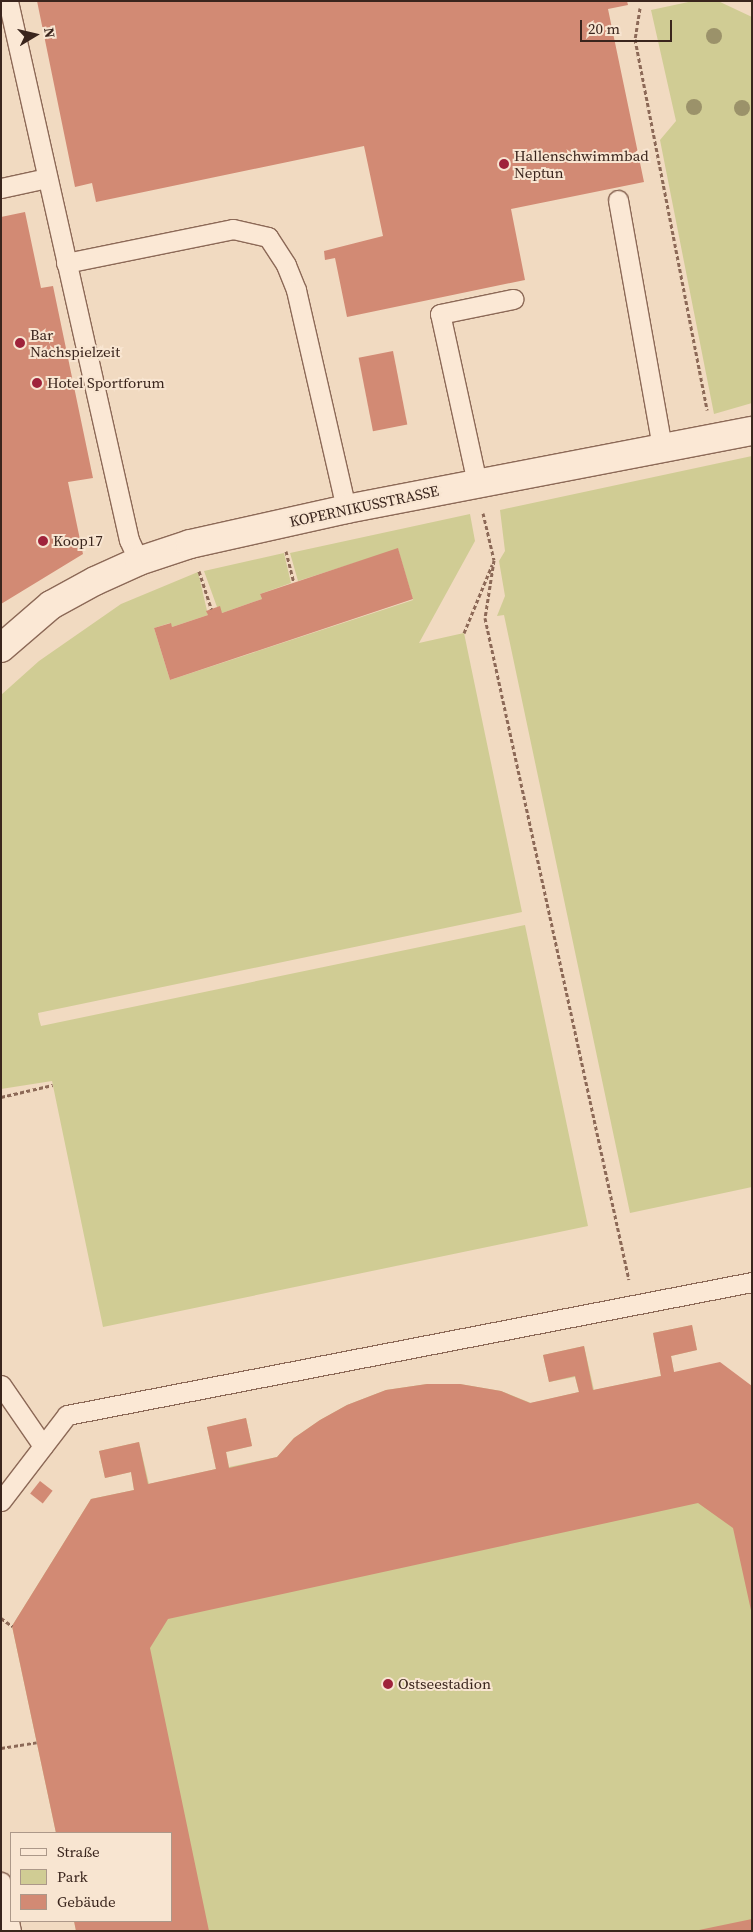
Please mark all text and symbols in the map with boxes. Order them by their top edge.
north arrow [10,10,60,60]
scale bar [583,10,676,42]
text: 20 m [588,18,620,39]
text: N [39,26,60,39]
place label: Hallenschwimmbad Neptun [514,146,649,181]
marker: Hallenschwimmbad Neptun [498,158,510,170]
place label: Bar Nachspielzeit [30,325,120,360]
marker: Bar Nachspielzeit [14,337,26,349]
place label: Hotel Sportforum [47,374,165,392]
marker: Hotel Sportforum [31,377,43,389]
street label: KOPERNIKUSSTRASSE [288,481,440,531]
place label: Koop17 [53,532,103,550]
marker: Koop17 [37,535,49,547]
place label: Ostseestadion [398,1675,491,1693]
marker: Ostseestadion [382,1678,394,1690]
legend [10,1832,172,1922]
text: Straße [57,1841,100,1862]
text: Park [57,1866,88,1887]
text: Gebäude [57,1891,116,1912]

